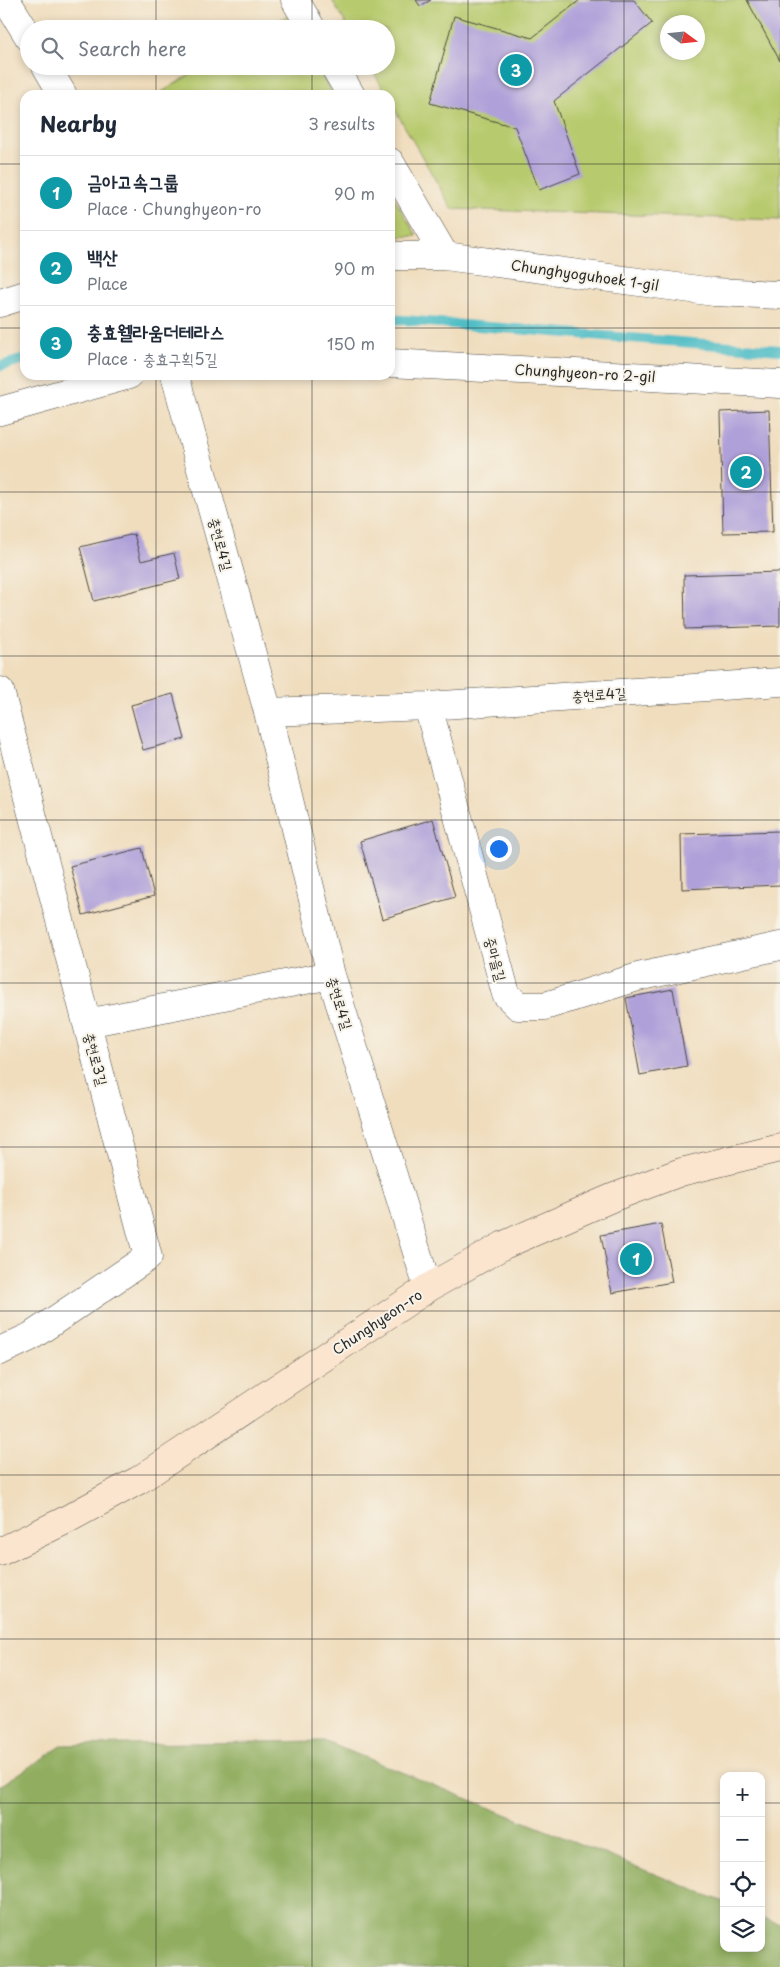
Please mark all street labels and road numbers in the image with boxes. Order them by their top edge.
street label: Chunghyoguhoek 1-gil [510,254,660,296]
street label: Chunghyeon-ro 2-gil [514,359,656,387]
street label: 충현로4길 [204,515,238,574]
street label: 충현로4길 [571,682,628,706]
street label: 중마을길 [480,935,512,984]
street label: 충현로4길 [322,974,358,1033]
street label: 충현로3길 [79,1030,113,1089]
street label: Chunghyeon-ro [328,1284,426,1360]

